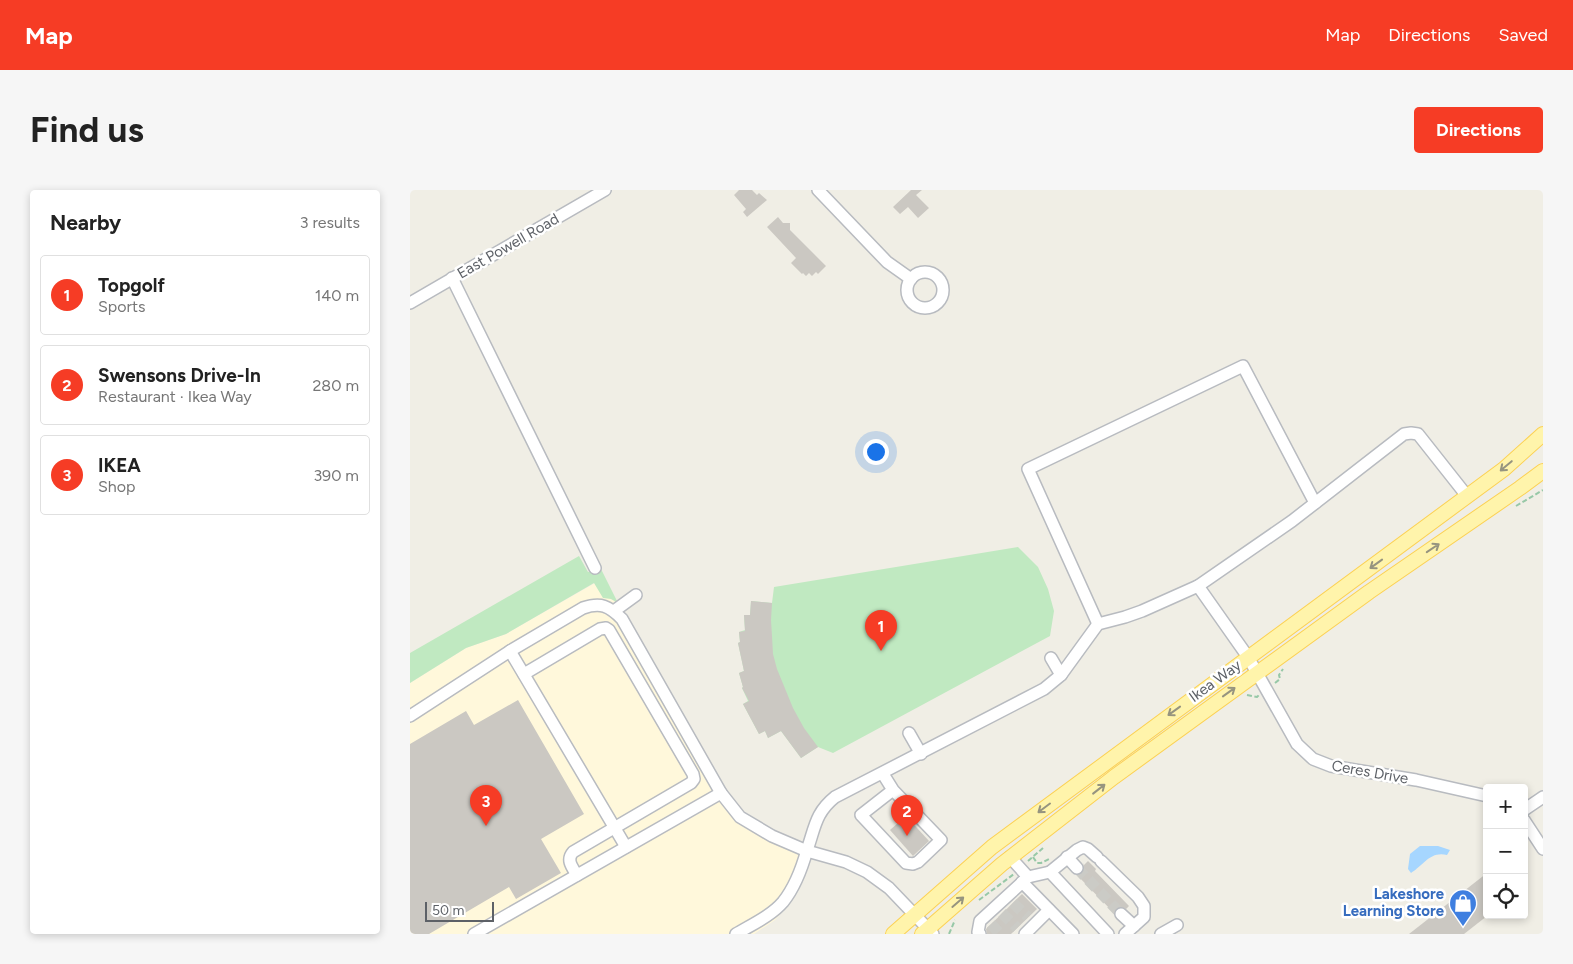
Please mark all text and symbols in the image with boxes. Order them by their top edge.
text: Map [25,21,73,50]
text: Map [1325,24,1360,46]
text: Directions [1388,24,1470,46]
text: Saved [1498,24,1548,46]
button: Directions [1414,107,1543,153]
text: Find us [30,109,144,151]
text: Nearby [50,210,121,235]
street label: East Powell Road [454,210,562,282]
text: 3 results [300,213,360,232]
text: Topgolf [98,274,165,297]
text: 1 [64,286,70,305]
text: 140 m [315,286,359,305]
text: Sports [98,297,145,316]
text: Swensons Drive-In [98,364,261,387]
text: 2 [62,376,72,395]
text: 280 m [312,376,359,395]
text: Restaurant · Ikea Way [98,387,252,406]
your location [863,439,889,465]
text: IKEA [98,454,141,477]
one-way arrow [1500,461,1513,472]
text: 3 [63,466,71,485]
text: 390 m [313,466,359,485]
text: Shop [98,477,136,496]
one-way arrow [1426,543,1440,553]
one-way arrow [1370,558,1383,569]
pin: 1 [865,610,897,651]
street label: Ikea Way [1185,656,1245,706]
one-way arrow [1222,687,1236,697]
one-way arrow [1167,706,1181,716]
street label: Ceres Drive [1330,756,1410,788]
one-way arrow [1092,784,1106,794]
map controls [1483,784,1528,919]
button: + [1483,784,1528,829]
pin: 3 [470,785,502,826]
pin: 2 [891,795,923,836]
one-way arrow [1037,803,1051,813]
button: − [1483,829,1528,874]
button: locate [1483,874,1528,919]
place label: Lakeshore Learning Store [1343,885,1445,920]
shop icon: Lakeshore Learning Store [1448,888,1478,927]
one-way arrow [952,896,965,907]
scale bar [425,899,494,922]
text: 50 m [432,902,464,919]

